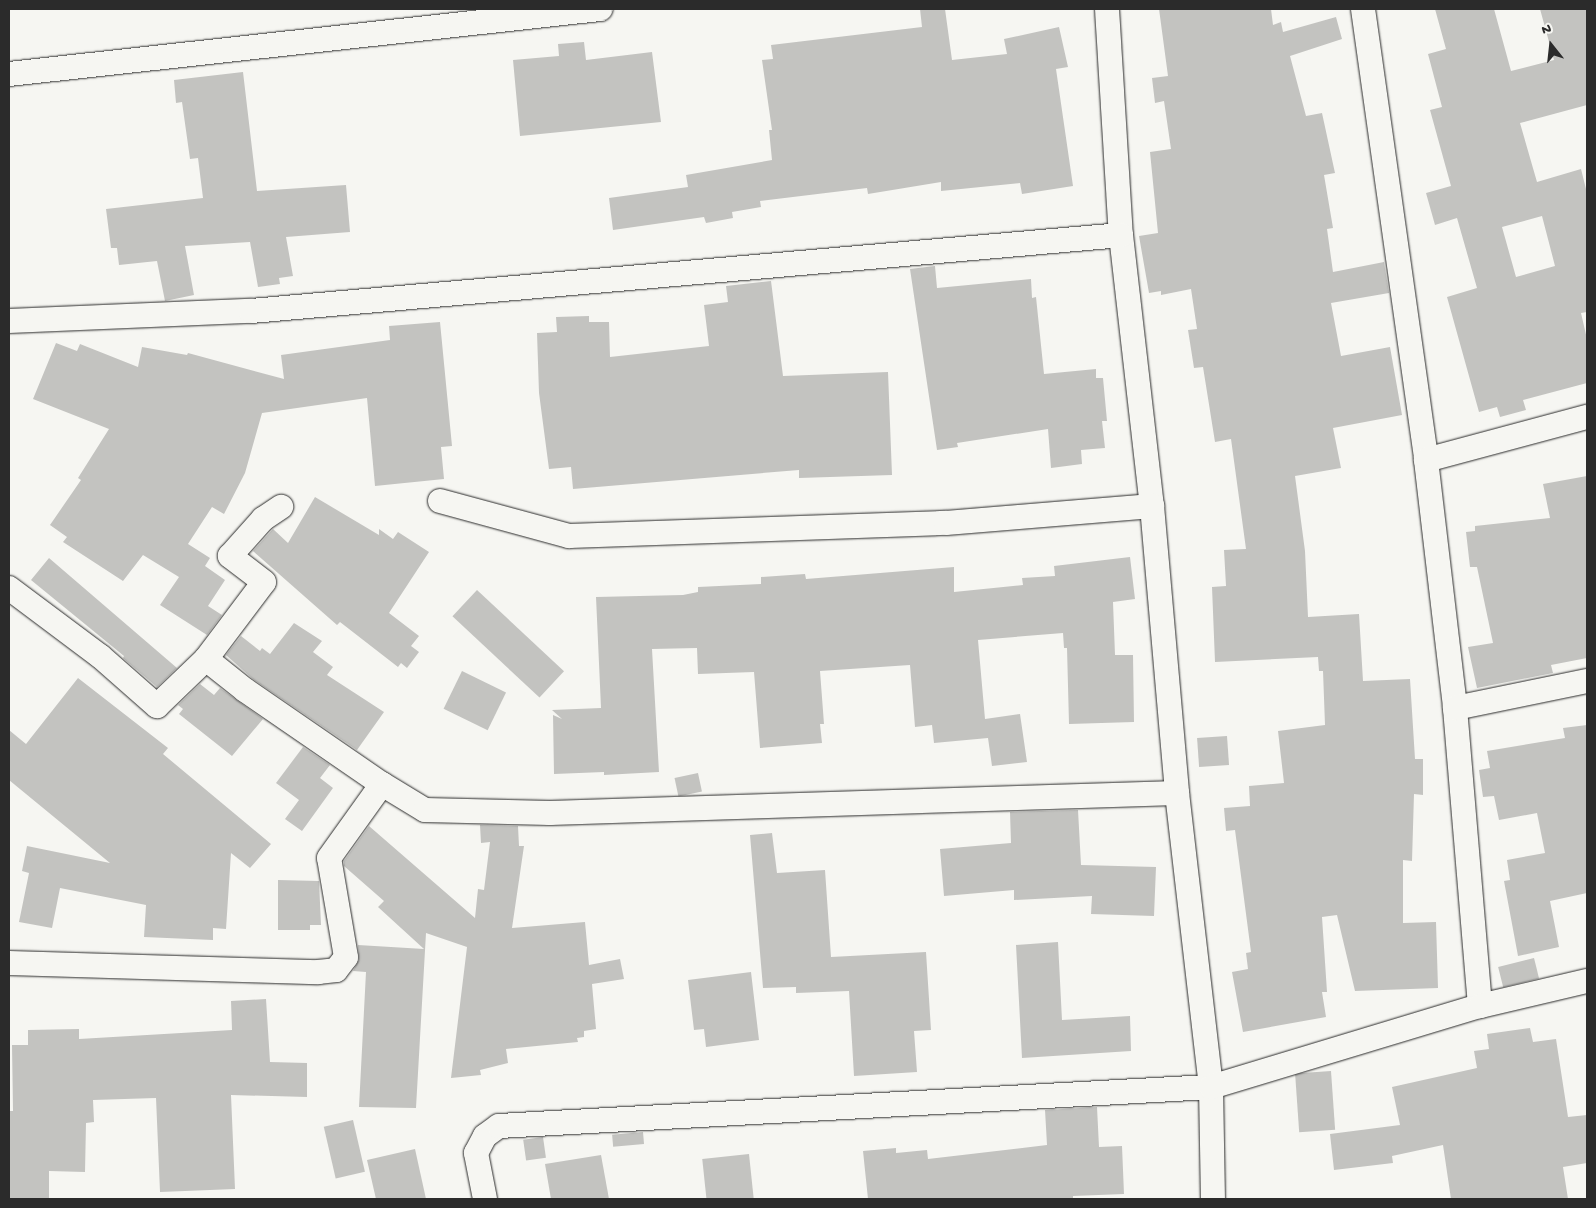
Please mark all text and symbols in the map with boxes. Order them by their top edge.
north arrow [1526,20,1576,70]
text: N [1540,21,1553,40]

